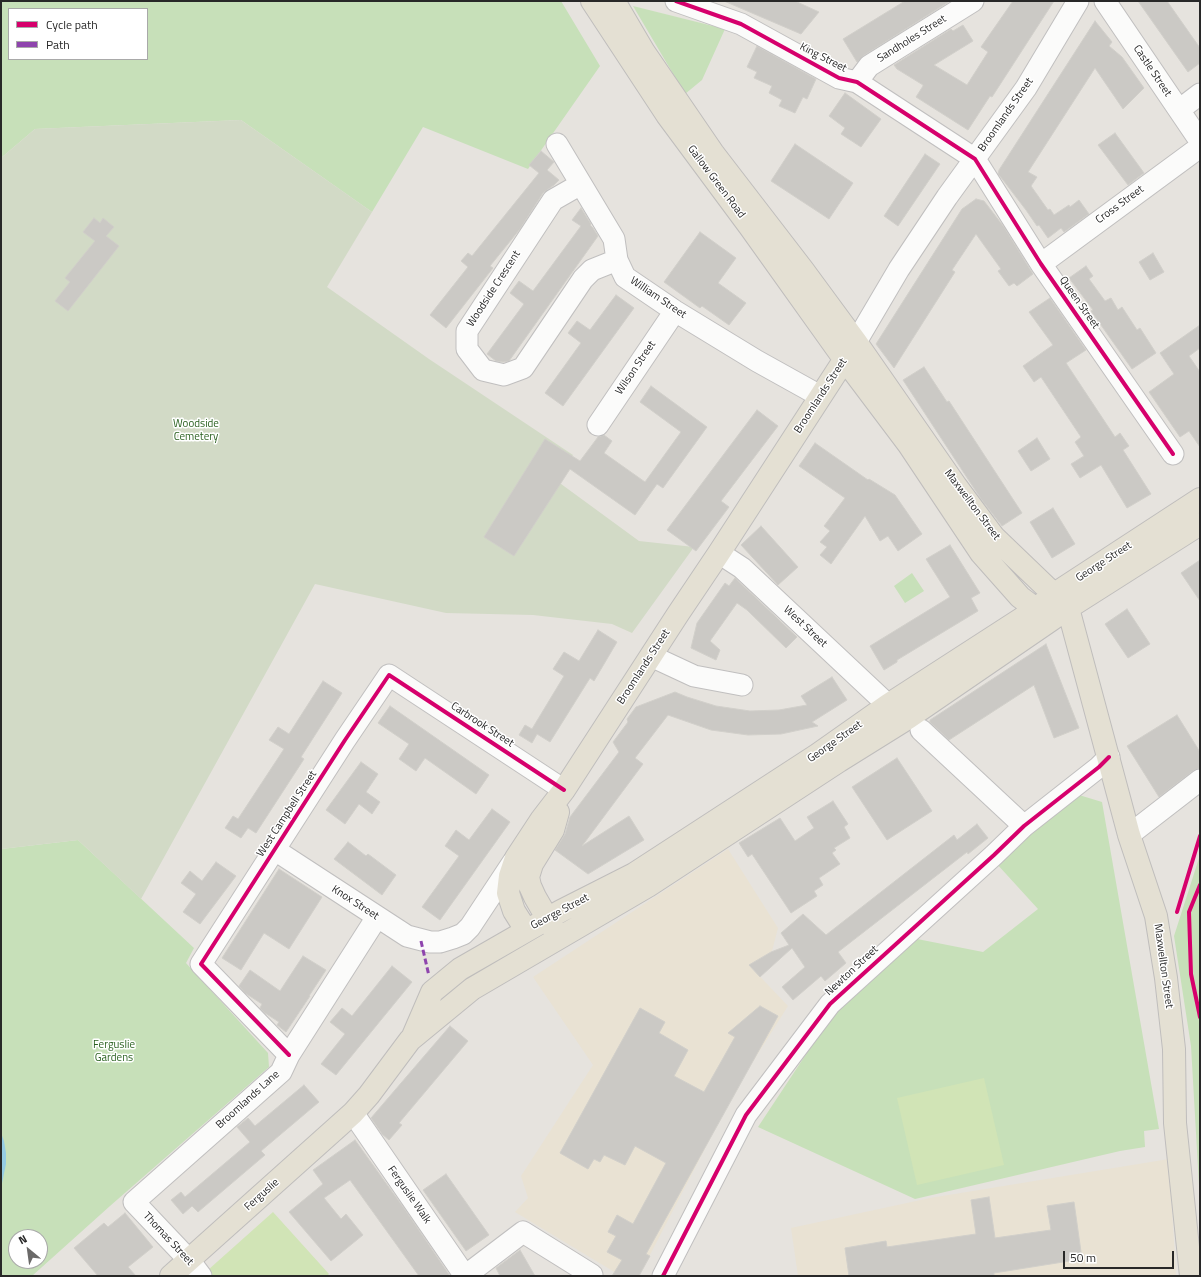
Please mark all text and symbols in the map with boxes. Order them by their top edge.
legend [8,8,148,60]
street label: Sandholes Street [875,12,949,66]
text: Cycle path [46,15,98,34]
text: Path [46,35,70,54]
street label: King Street [797,41,849,75]
street label: Castle Street [1130,43,1174,99]
street label: Broomlands Street [976,76,1036,154]
street label: Gallow Green Road [684,143,748,221]
street label: Cross Street [1093,183,1147,227]
street label: Woodside Crescent [464,248,524,330]
street label: William Street [627,274,689,322]
street label: Queen Street [1056,274,1102,332]
street label: Wilson Street [613,338,659,398]
street label: Broomlands Street [792,356,850,436]
park label: Woodside Cemetery [173,417,219,443]
street label: Maxwellton Street [941,467,1003,543]
street label: George Street [1074,539,1134,585]
street label: West Street [780,603,830,651]
street label: Broomlands Street [615,627,673,707]
street label: Carbrook Street [448,700,516,750]
street label: George Street [805,718,865,766]
street label: West Campbell Street [254,768,320,860]
street label: Knox Street [329,883,381,923]
street label: George Street [529,891,591,933]
street label: Maxwellton Street [1151,923,1175,1009]
street label: Newton Street [823,943,881,999]
park label: Ferguslie Gardens [93,1038,135,1064]
street label: Broomlands Lane [214,1068,282,1132]
street label: Ferguslie Walk [384,1164,434,1226]
street label: Ferguslie [242,1176,282,1214]
street label: Thomas Street [140,1210,196,1268]
north arrow [8,1229,48,1269]
text: N [15,1231,30,1248]
scale bar [1065,1243,1176,1269]
text: 50 m [1070,1248,1096,1267]

